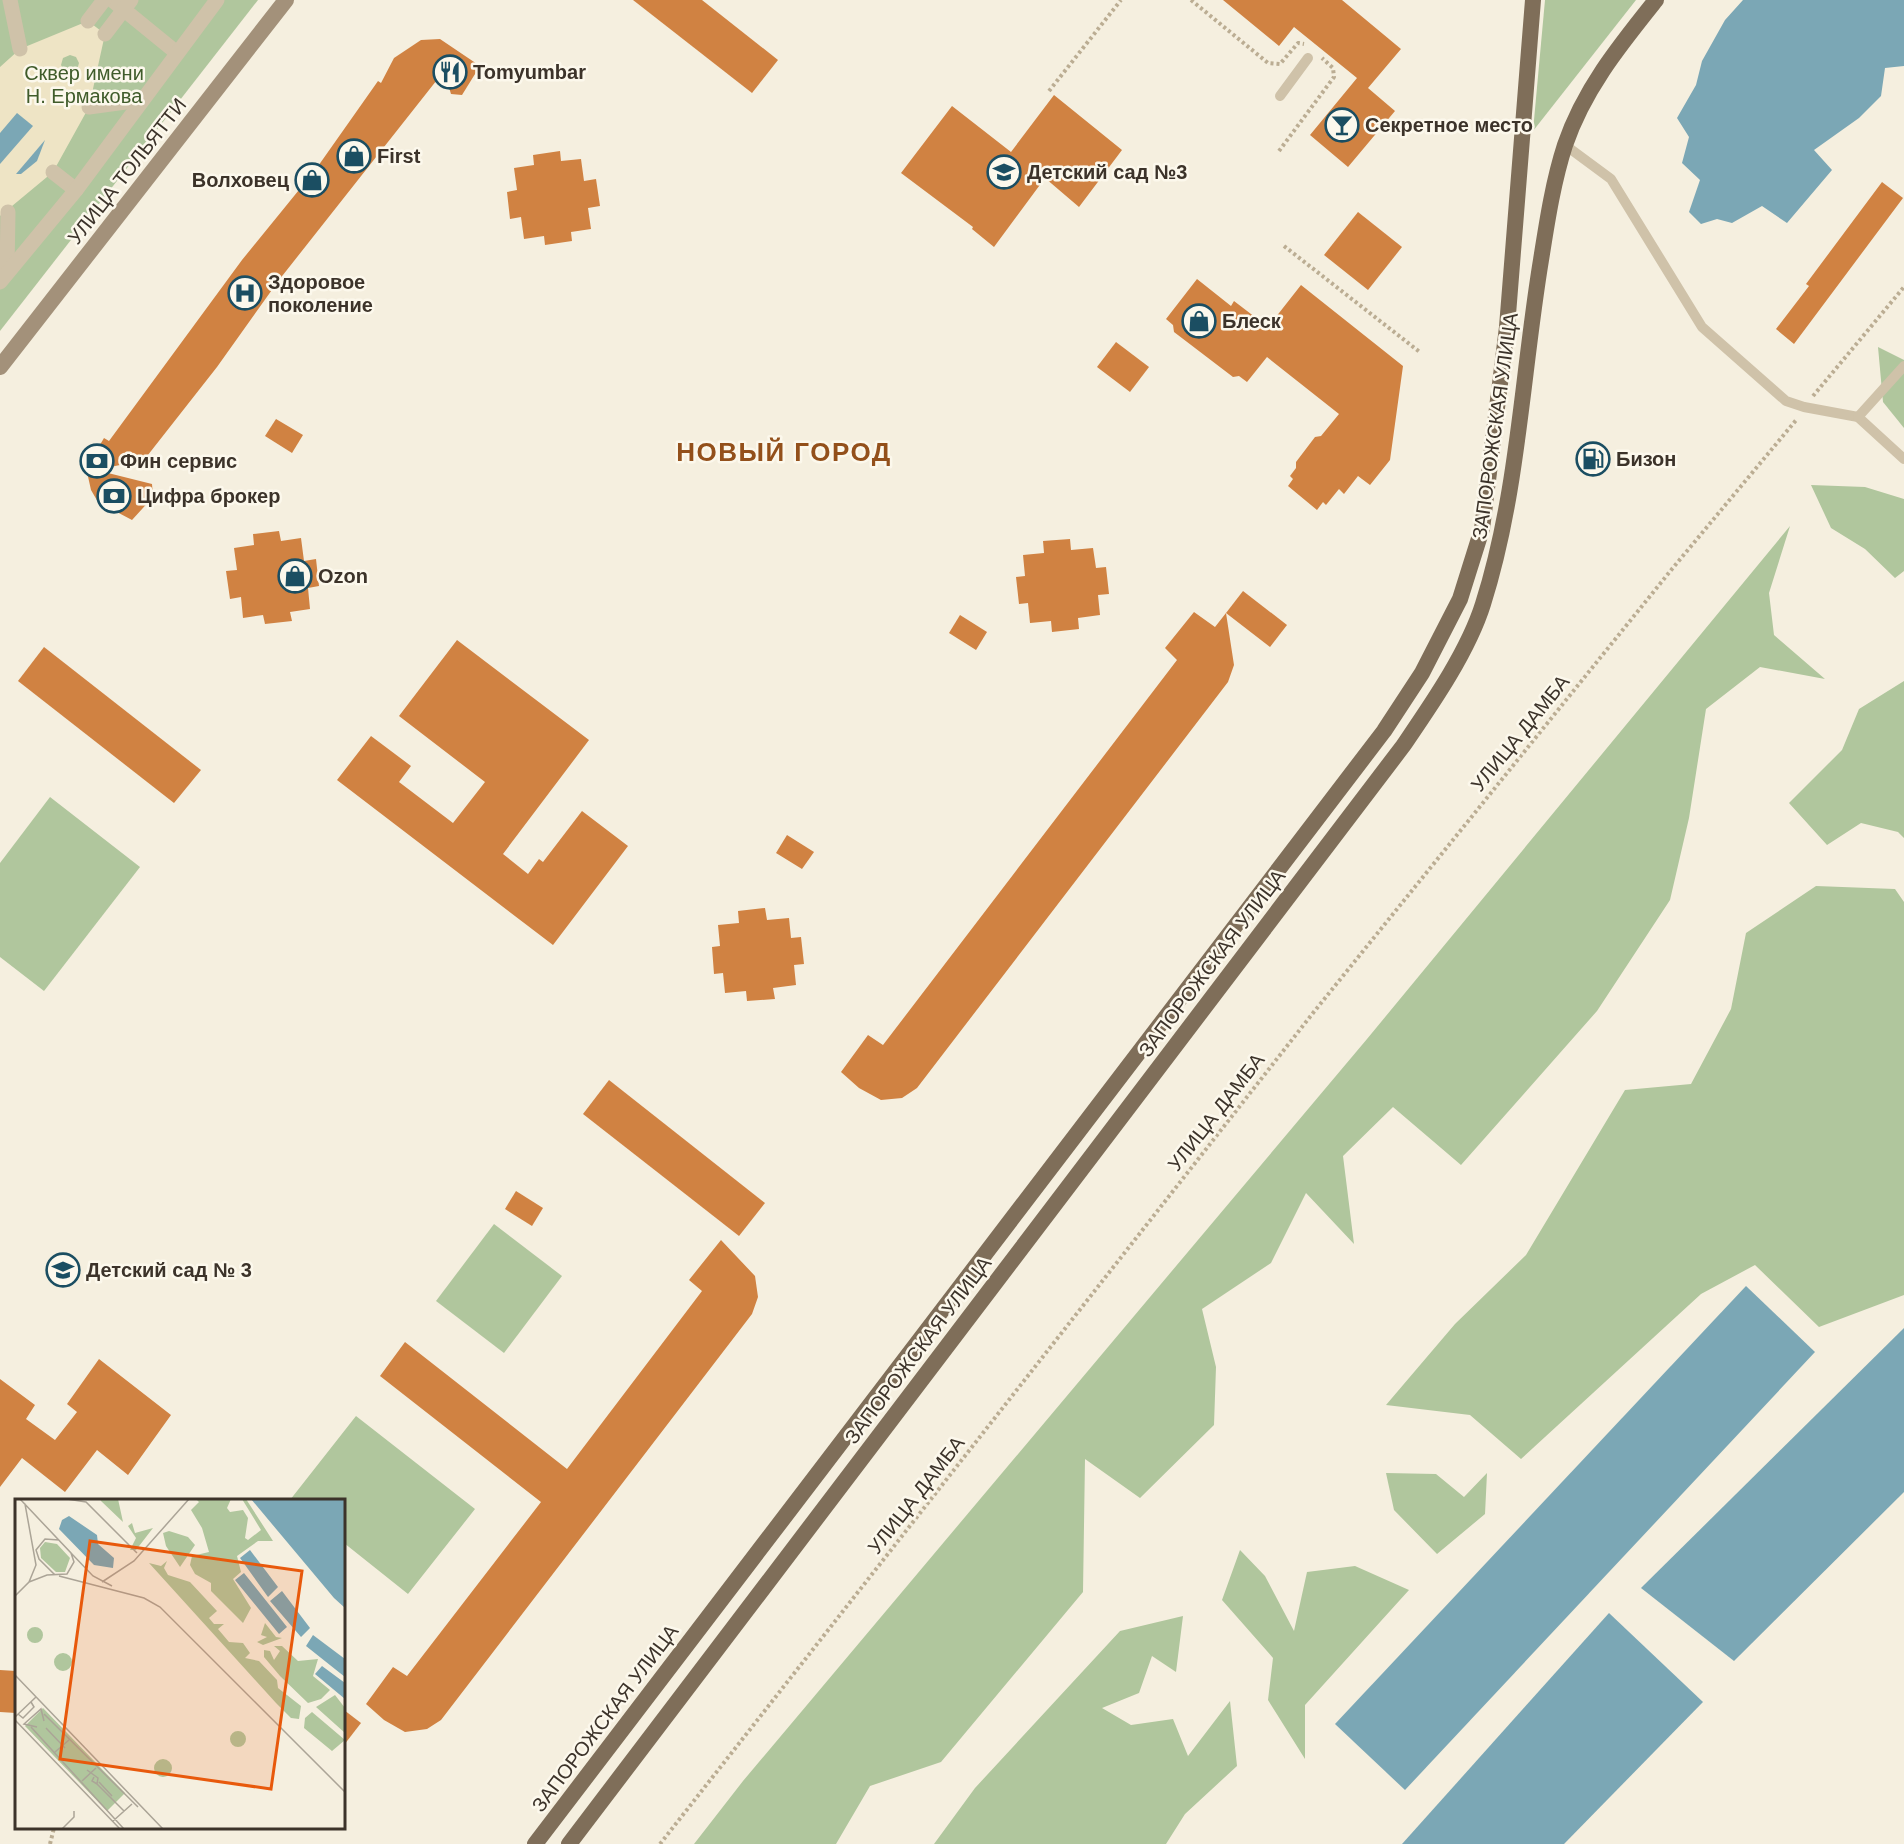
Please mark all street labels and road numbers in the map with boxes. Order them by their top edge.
street label: УЛИЦА ТОЛЬЯТТИ [63,94,191,248]
street label: ЗАПОРОЖСКАЯ УЛИЦА [1468,311,1522,541]
street label: УЛИЦА ДАМБА [1467,670,1574,795]
street label: ЗАПОРОЖСКАЯ УЛИЦА [1134,865,1290,1061]
street label: УЛИЦА ДАМБА [1163,1048,1269,1175]
street label: ЗАПОРОЖСКАЯ УЛИЦА [840,1252,996,1448]
street label: УЛИЦА ДАМБА [863,1431,969,1558]
street label: ЗАПОРОЖСКАЯ УЛИЦА [527,1620,683,1816]

